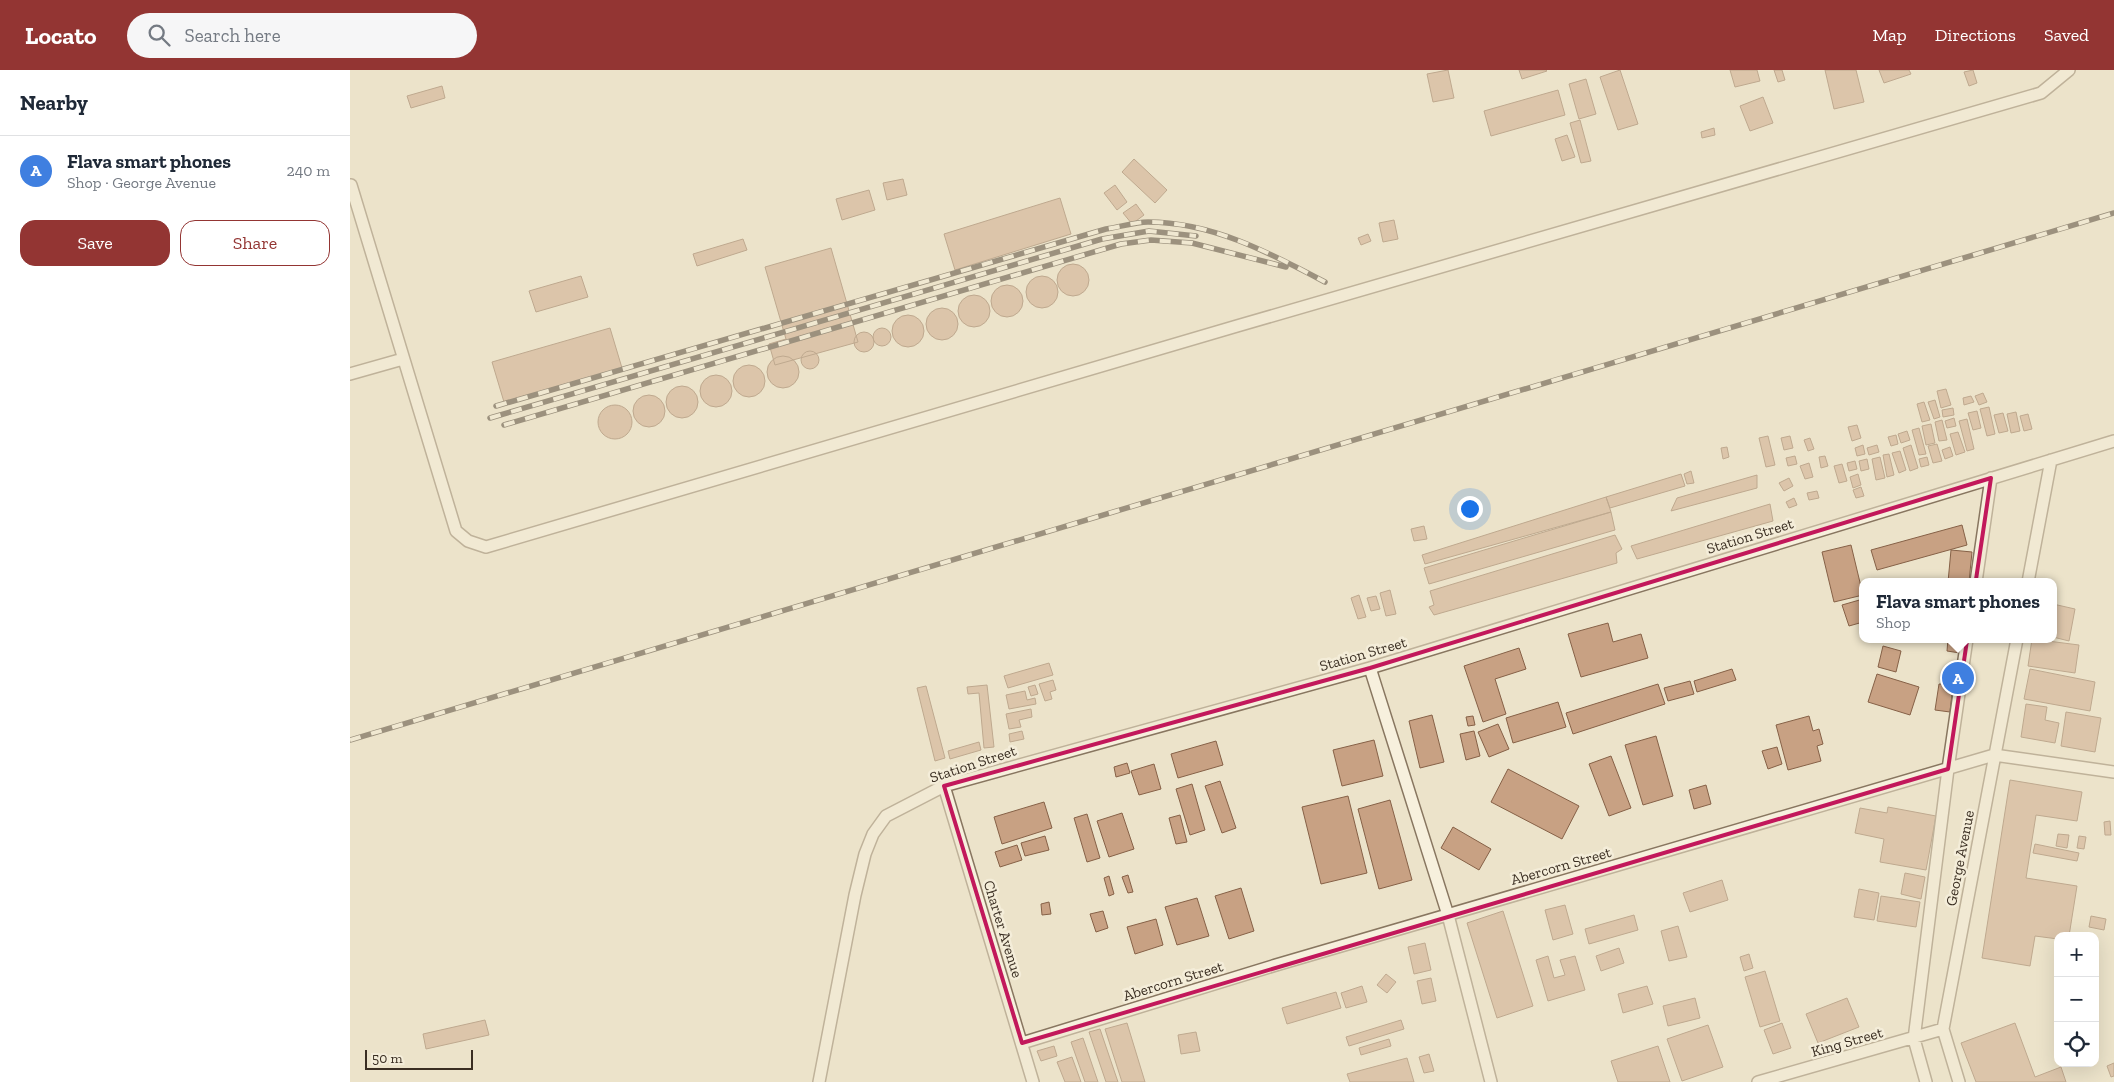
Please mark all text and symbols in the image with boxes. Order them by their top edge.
search box [127,13,477,58]
text: Locato [25,21,97,50]
icon: search [145,21,173,49]
text: Search here [185,24,281,47]
text: Map [1872,24,1907,46]
text: Directions [1935,24,2016,46]
text: Saved [2044,24,2089,46]
text: Nearby [20,90,88,115]
text: Flava smart phones [67,150,231,173]
text: A [31,161,42,180]
text: 240 m [286,161,330,180]
text: Shop · George Avenue [67,173,216,192]
button: Save [20,220,170,266]
button: Share [180,220,330,266]
your location [1457,496,1483,522]
street label: Station Street [1704,514,1796,558]
popup [1859,578,2057,643]
text: Flava smart phones [1876,590,2040,613]
text: Shop [1876,613,1910,632]
street label: Station Street [1317,633,1409,675]
pin: A [1942,659,1974,697]
street label: Station Street [928,741,1019,786]
street label: George Avenue [1942,809,1978,907]
street label: Abercorn Street [1509,843,1614,889]
street label: Charter Avenue [980,878,1026,980]
map controls [2054,932,2099,1067]
button: + [2054,932,2099,977]
street label: Abercorn Street [1121,957,1226,1005]
button: − [2054,977,2099,1022]
button: locate [2054,1022,2099,1067]
street label: King Street [1809,1023,1885,1061]
scale bar [365,1047,472,1070]
text: 50 m [372,1050,403,1067]

